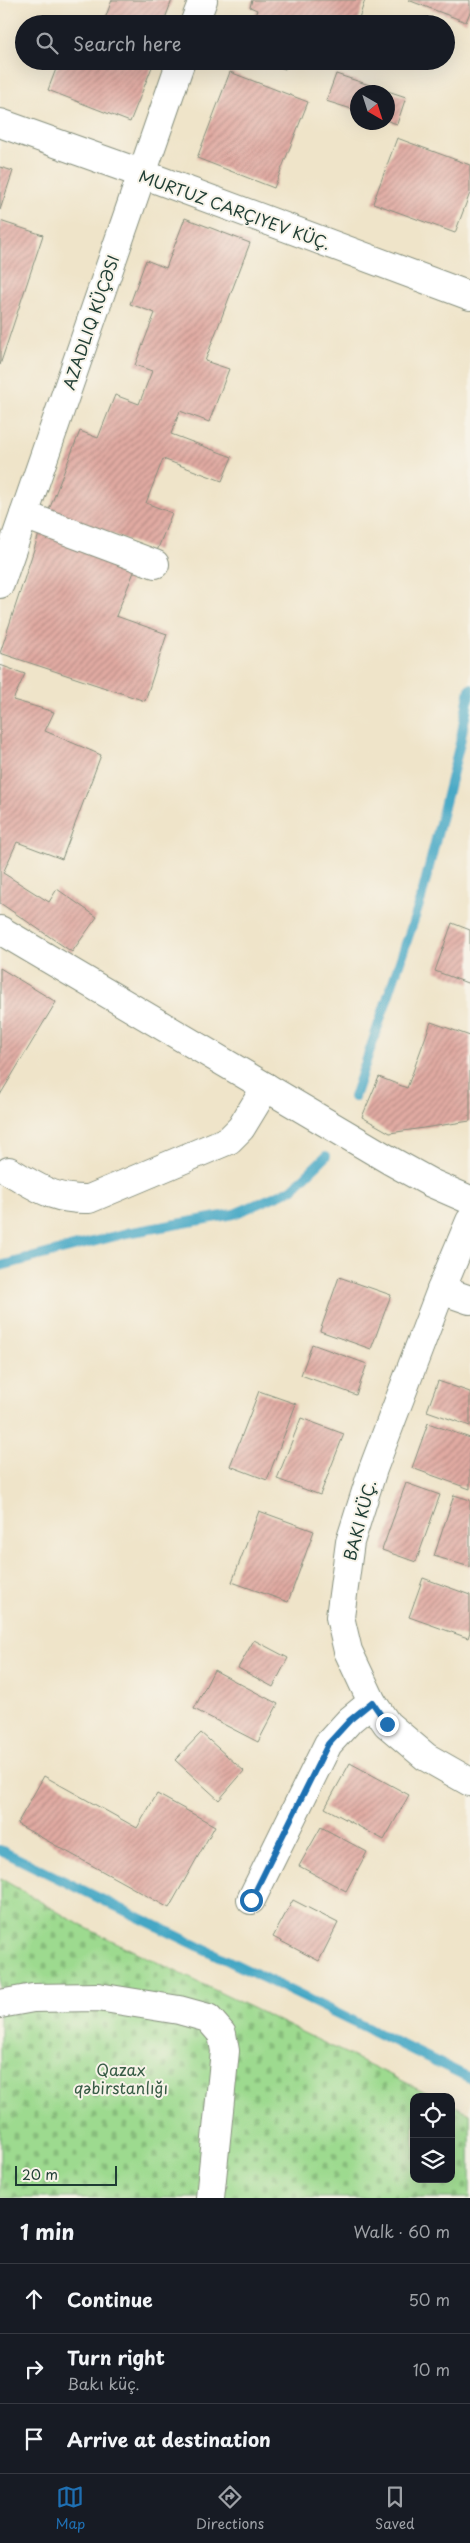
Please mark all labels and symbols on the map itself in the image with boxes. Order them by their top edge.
north arrow [350,85,395,130]
street label: MURTUZ CARÇIYEV KÜÇ. [136,163,334,255]
street label: AZADLIQ KÜÇƏSI [56,251,124,393]
street label: BAKI KÜÇ. [337,1477,381,1563]
route end [376,1713,399,1736]
route start [240,1889,263,1912]
park label: Qazax qəbirstanlığı [74,2057,168,2099]
scale bar [15,2163,118,2186]

